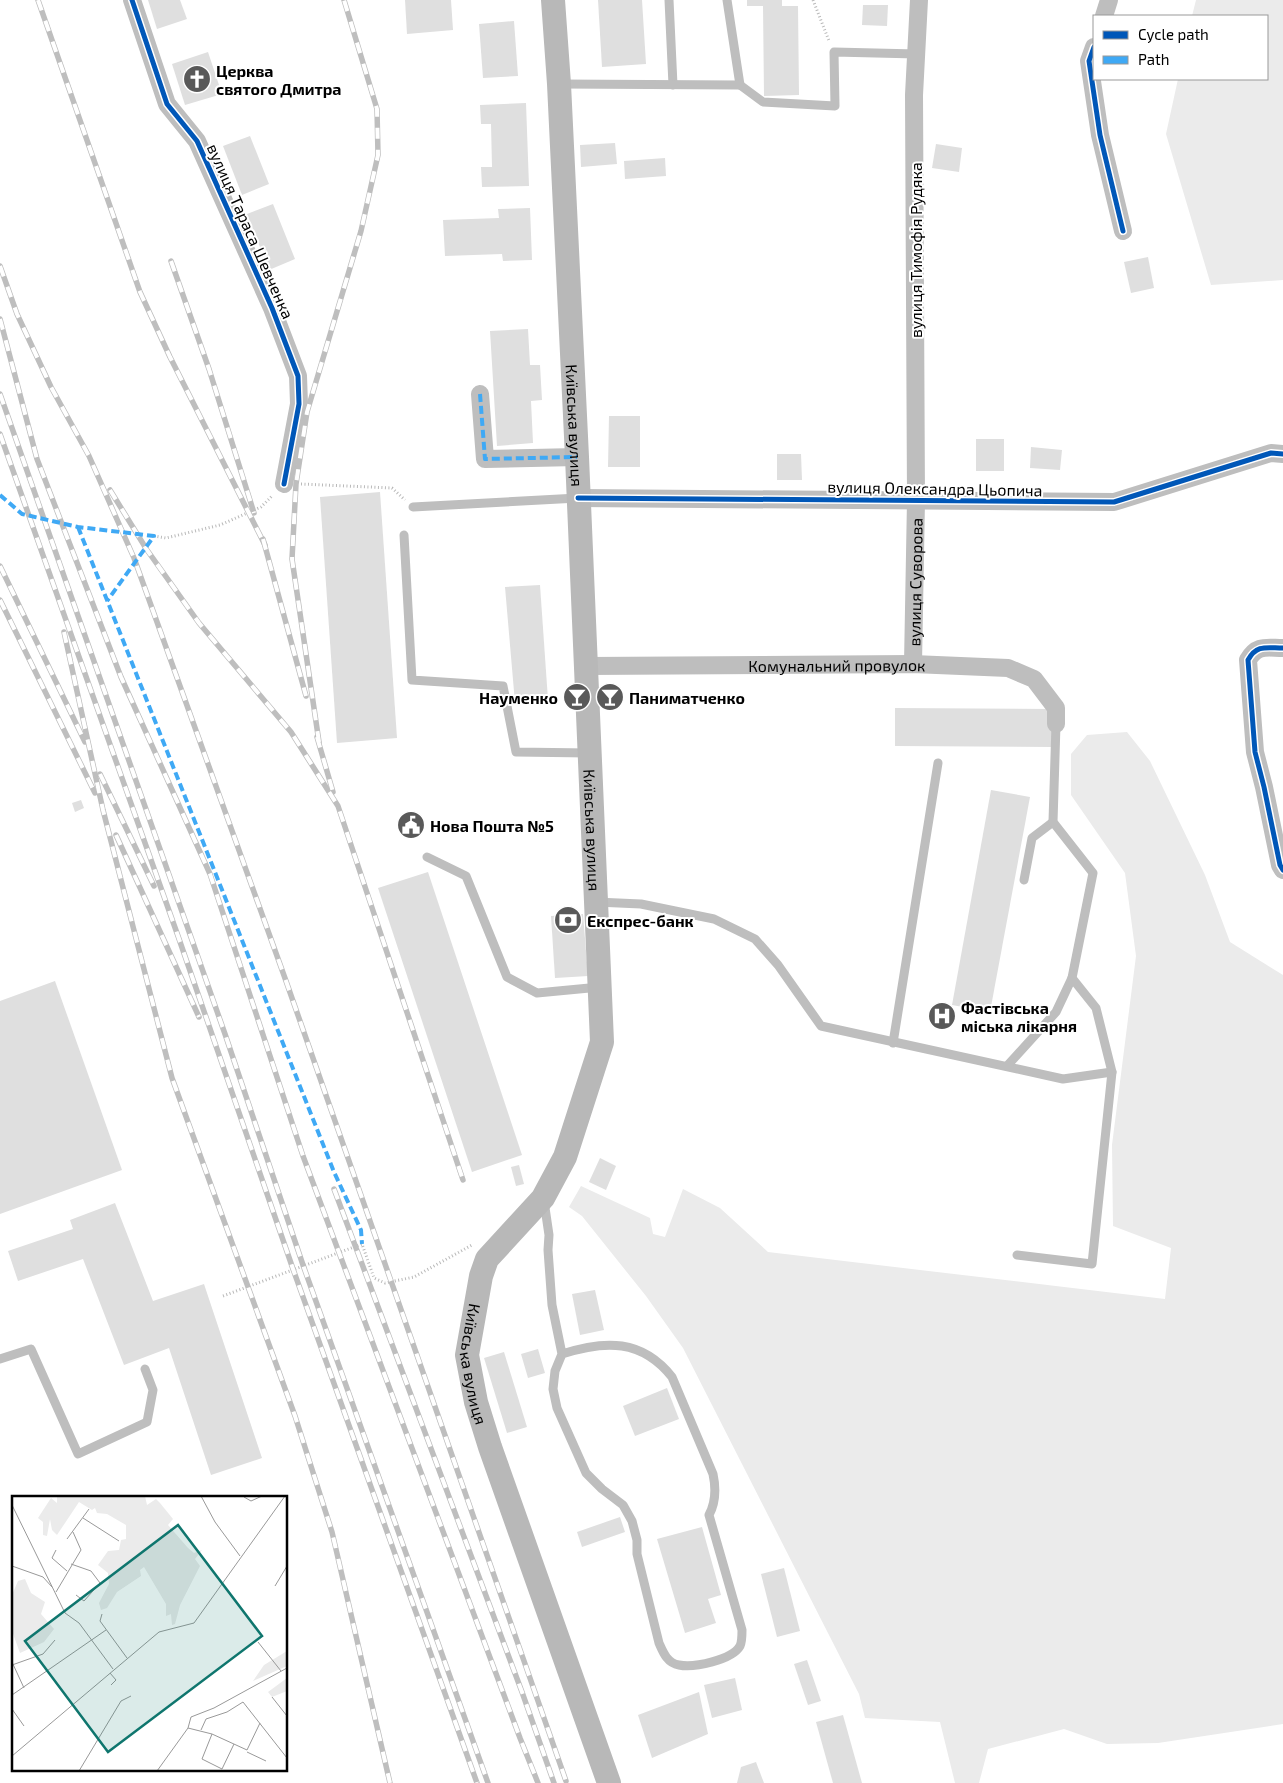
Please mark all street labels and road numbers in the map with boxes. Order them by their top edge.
street label: вулиця Тараса Шевченка [203,140,298,322]
street label: вулиця Тимофія Рудяка [906,162,926,338]
street label: Київська вулиця [563,364,588,487]
street label: вулиця Олександра Цьопича [827,477,1043,500]
street label: вулиця Суворова [904,518,925,647]
street label: Комунальний провулок [748,654,926,675]
street label: Київська вулиця [581,768,605,892]
street label: Київська вулиця [457,1302,492,1427]

